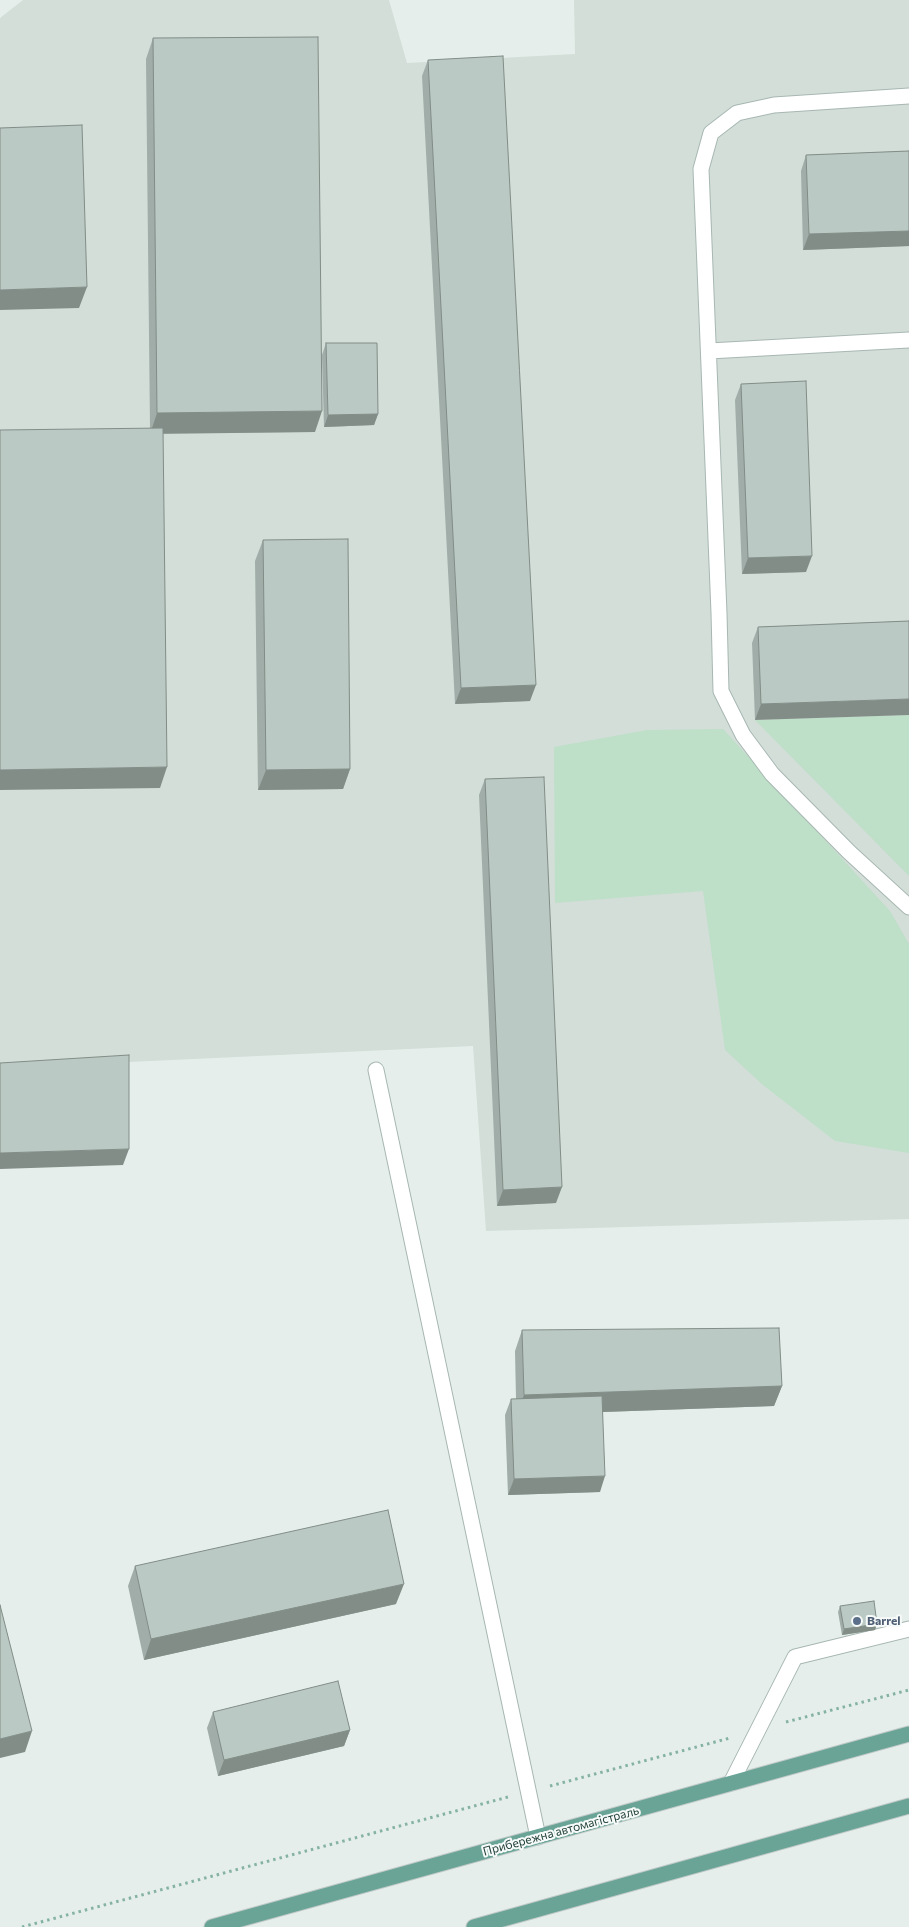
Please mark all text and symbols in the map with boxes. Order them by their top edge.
place label: Barrel [867,1614,901,1628]
marker: Barrel [851,1615,863,1627]
street label: Прибережна автомагістраль [481,1803,641,1859]

